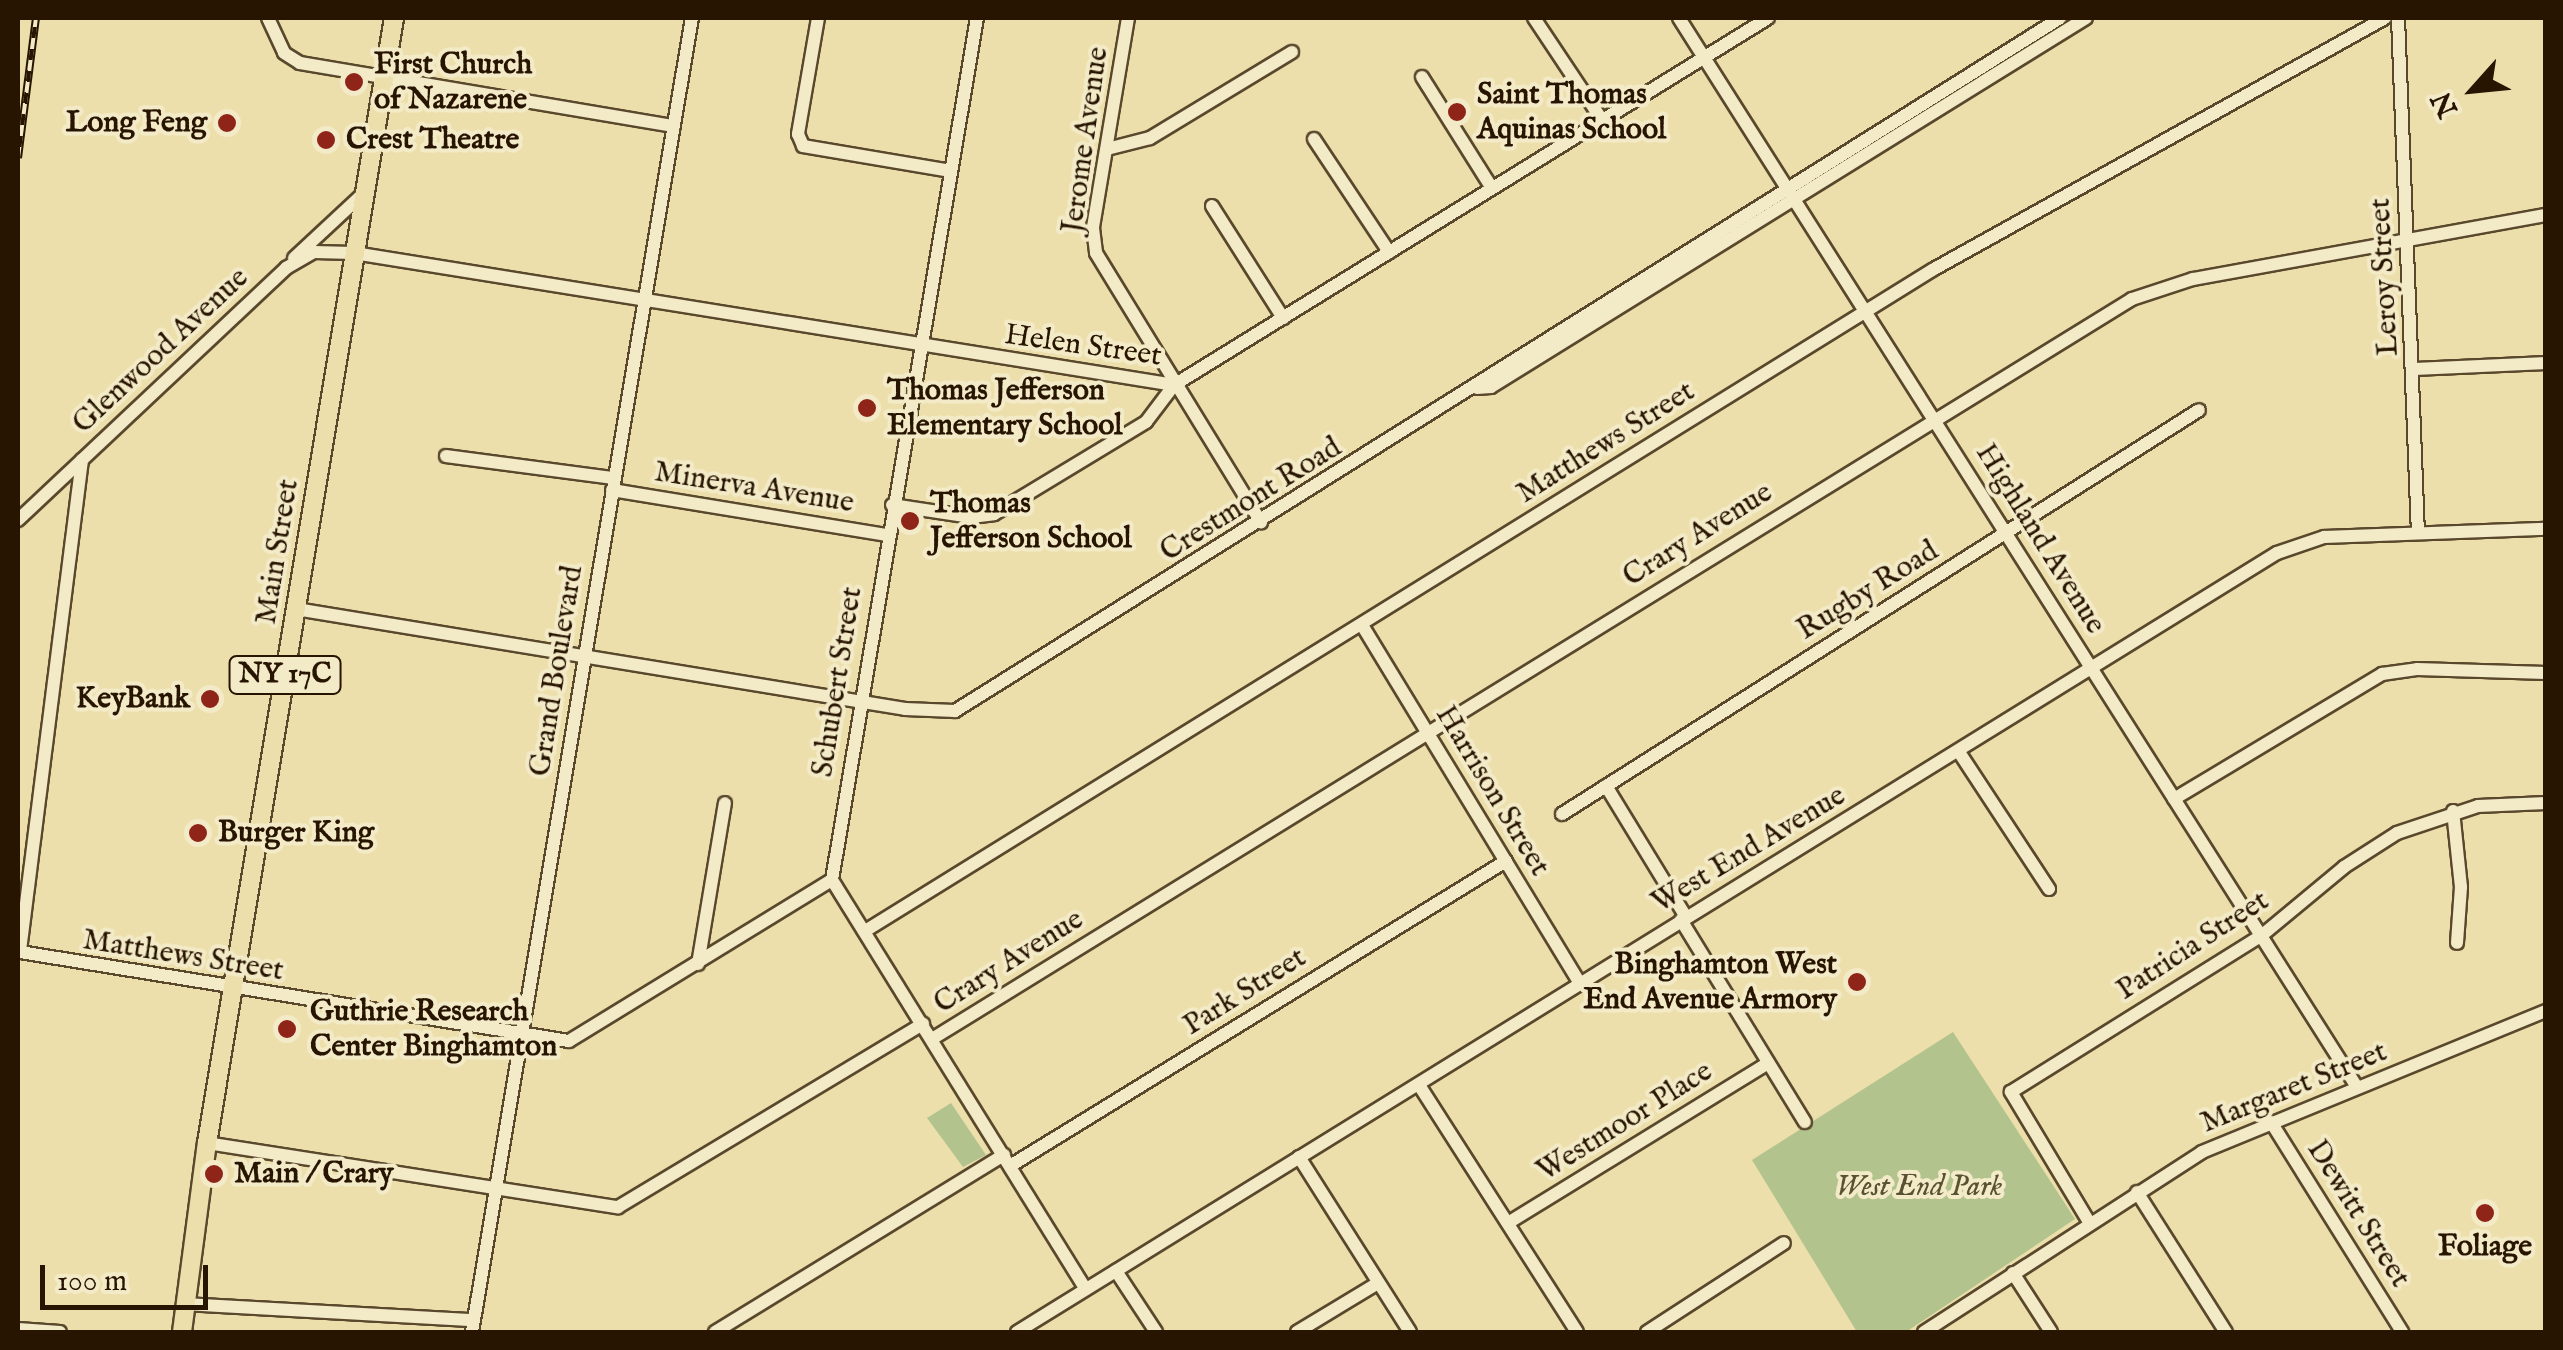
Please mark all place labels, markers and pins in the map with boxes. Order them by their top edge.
place label: First Church of Nazarene [374,47,532,118]
marker: First Church of Nazarene [343,71,365,93]
place label: Saint Thomas Aquinas School [1477,77,1666,148]
marker: Saint Thomas Aquinas School [1446,101,1468,123]
place label: Long Feng [66,105,207,141]
marker: Long Feng [216,112,238,134]
place label: Crest Theatre [346,122,519,158]
marker: Crest Theatre [315,129,337,151]
place label: Thomas Jefferson Elementary School [887,373,1123,444]
marker: Thomas Jefferson Elementary School [856,397,878,419]
place label: Thomas Jefferson School [930,486,1132,556]
marker: Thomas Jefferson School [899,510,921,532]
place label: KeyBank [76,681,190,717]
marker: KeyBank [199,688,221,710]
place label: Burger King [218,815,374,851]
marker: Burger King [187,822,209,844]
place label: Binghamton West End Avenue Armory [1583,947,1837,1018]
marker: Binghamton West End Avenue Armory [1846,971,1868,993]
place label: Guthrie Research Center Binghamton [310,994,557,1064]
marker: Guthrie Research Center Binghamton [274,1016,300,1042]
place label: Main / Crary [234,1156,394,1192]
marker: Main / Crary [203,1163,225,1185]
marker: Foliage [2474,1202,2496,1224]
place label: Foliage [2438,1229,2532,1265]

